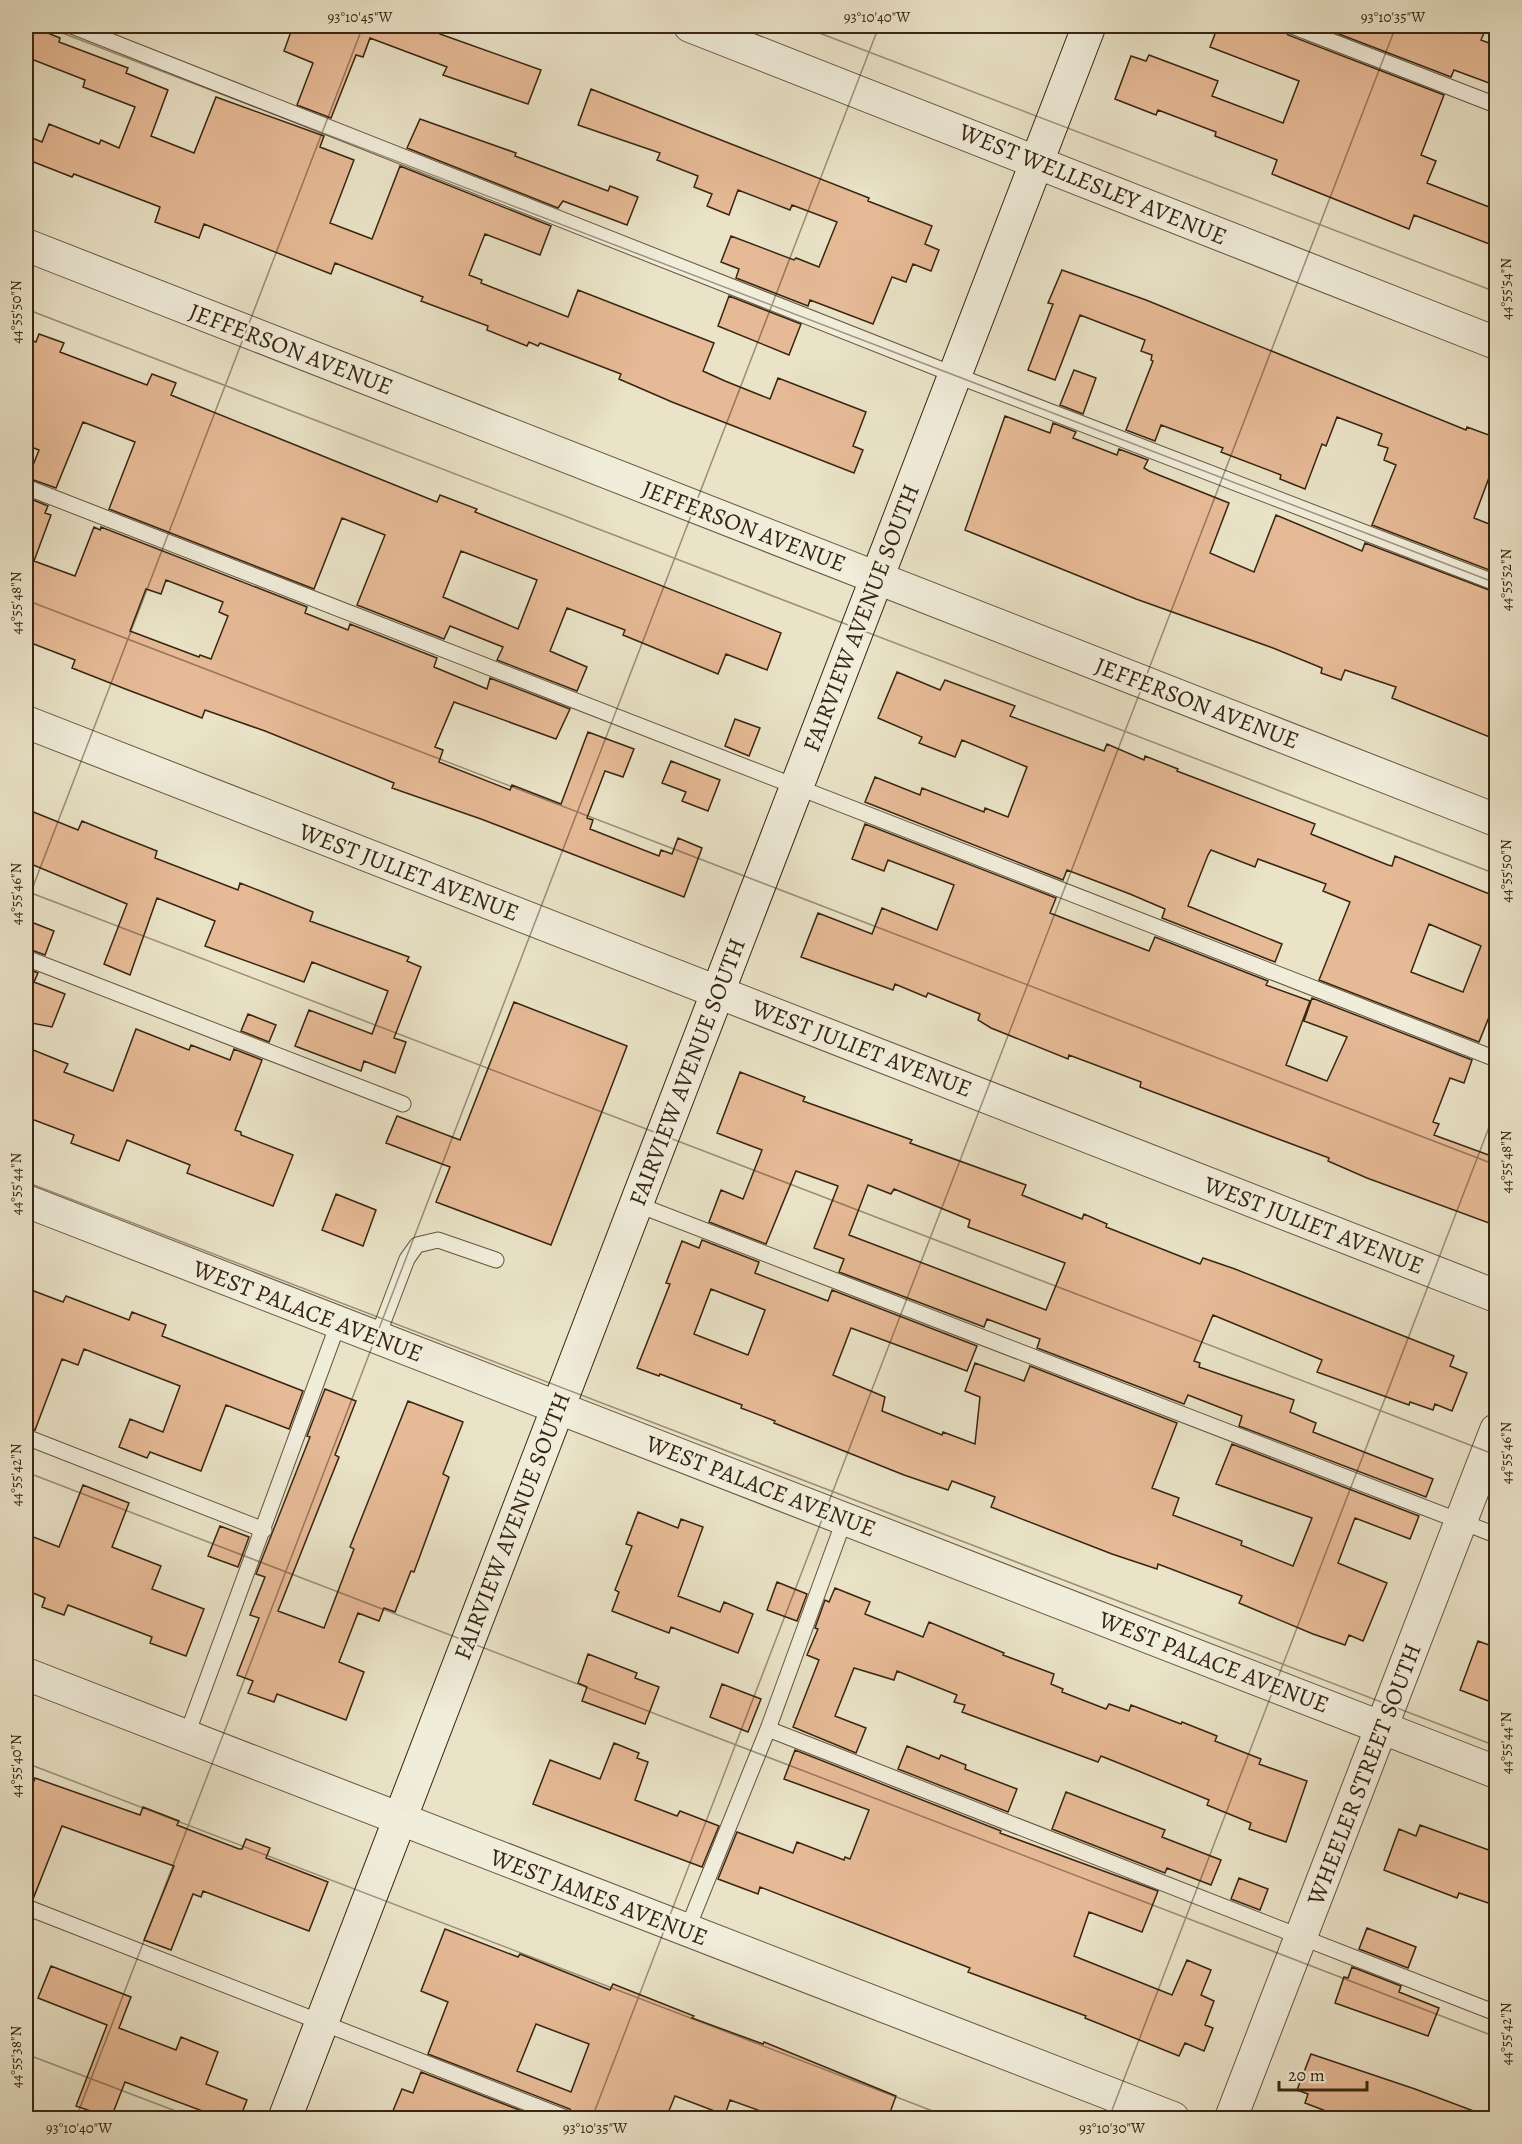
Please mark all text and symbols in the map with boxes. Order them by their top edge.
text: 93°10'45"W [327,7,393,27]
text: 93°10'40"W [844,7,910,27]
text: 93°10'35"W [1361,7,1425,27]
street label: WEST WELLESLEY AVENUE [953,115,1232,252]
text: 44°55'54"N [1496,258,1516,320]
text: 44°55'50"N [6,280,26,344]
street label: JEFFERSON AVENUE [184,295,398,403]
street label: JEFFERSON AVENUE [637,472,851,580]
street label: FAIRVIEW AVENUE SOUTH [795,480,927,756]
text: 44°55'52"N [1496,549,1516,611]
text: 44°55'48"N [6,571,26,635]
street label: JEFFERSON AVENUE [1090,649,1304,757]
street label: WEST JULIET AVENUE [293,815,524,929]
text: 44°55'50"N [1496,839,1516,903]
text: 44°55'46"N [6,862,26,925]
street label: FAIRVIEW AVENUE SOUTH [621,934,753,1210]
street label: WEST JULIET AVENUE [746,991,977,1105]
text: 44°55'48"N [1496,1130,1516,1194]
text: 44°55'44"N [6,1153,26,1215]
street label: WEST JULIET AVENUE [1198,1168,1429,1282]
street label: WEST PALACE AVENUE [187,1252,428,1370]
street label: FAIRVIEW AVENUE SOUTH [446,1388,578,1664]
text: 44°55'46"N [1496,1421,1516,1484]
street label: WEST PALACE AVENUE [640,1427,881,1545]
text: 44°55'42"N [6,1443,26,1506]
street label: WEST PALACE AVENUE [1093,1603,1334,1721]
street label: WHEELER STREET SOUTH [1299,1639,1429,1910]
text: 44°55'44"N [1496,1712,1516,1774]
text: 44°55'40"N [6,1734,26,1798]
street label: WEST JAMES AVENUE [485,1840,712,1953]
text: 44°55'42"N [1496,2002,1516,2065]
text: 44°55'38"N [6,2026,26,2088]
scale bar [1279,2054,1368,2092]
text: 20 m [1288,2063,1325,2087]
text: 93°10'40"W [46,2118,112,2138]
text: 93°10'35"W [563,2118,627,2138]
text: 93°10'30"W [1079,2118,1145,2138]

